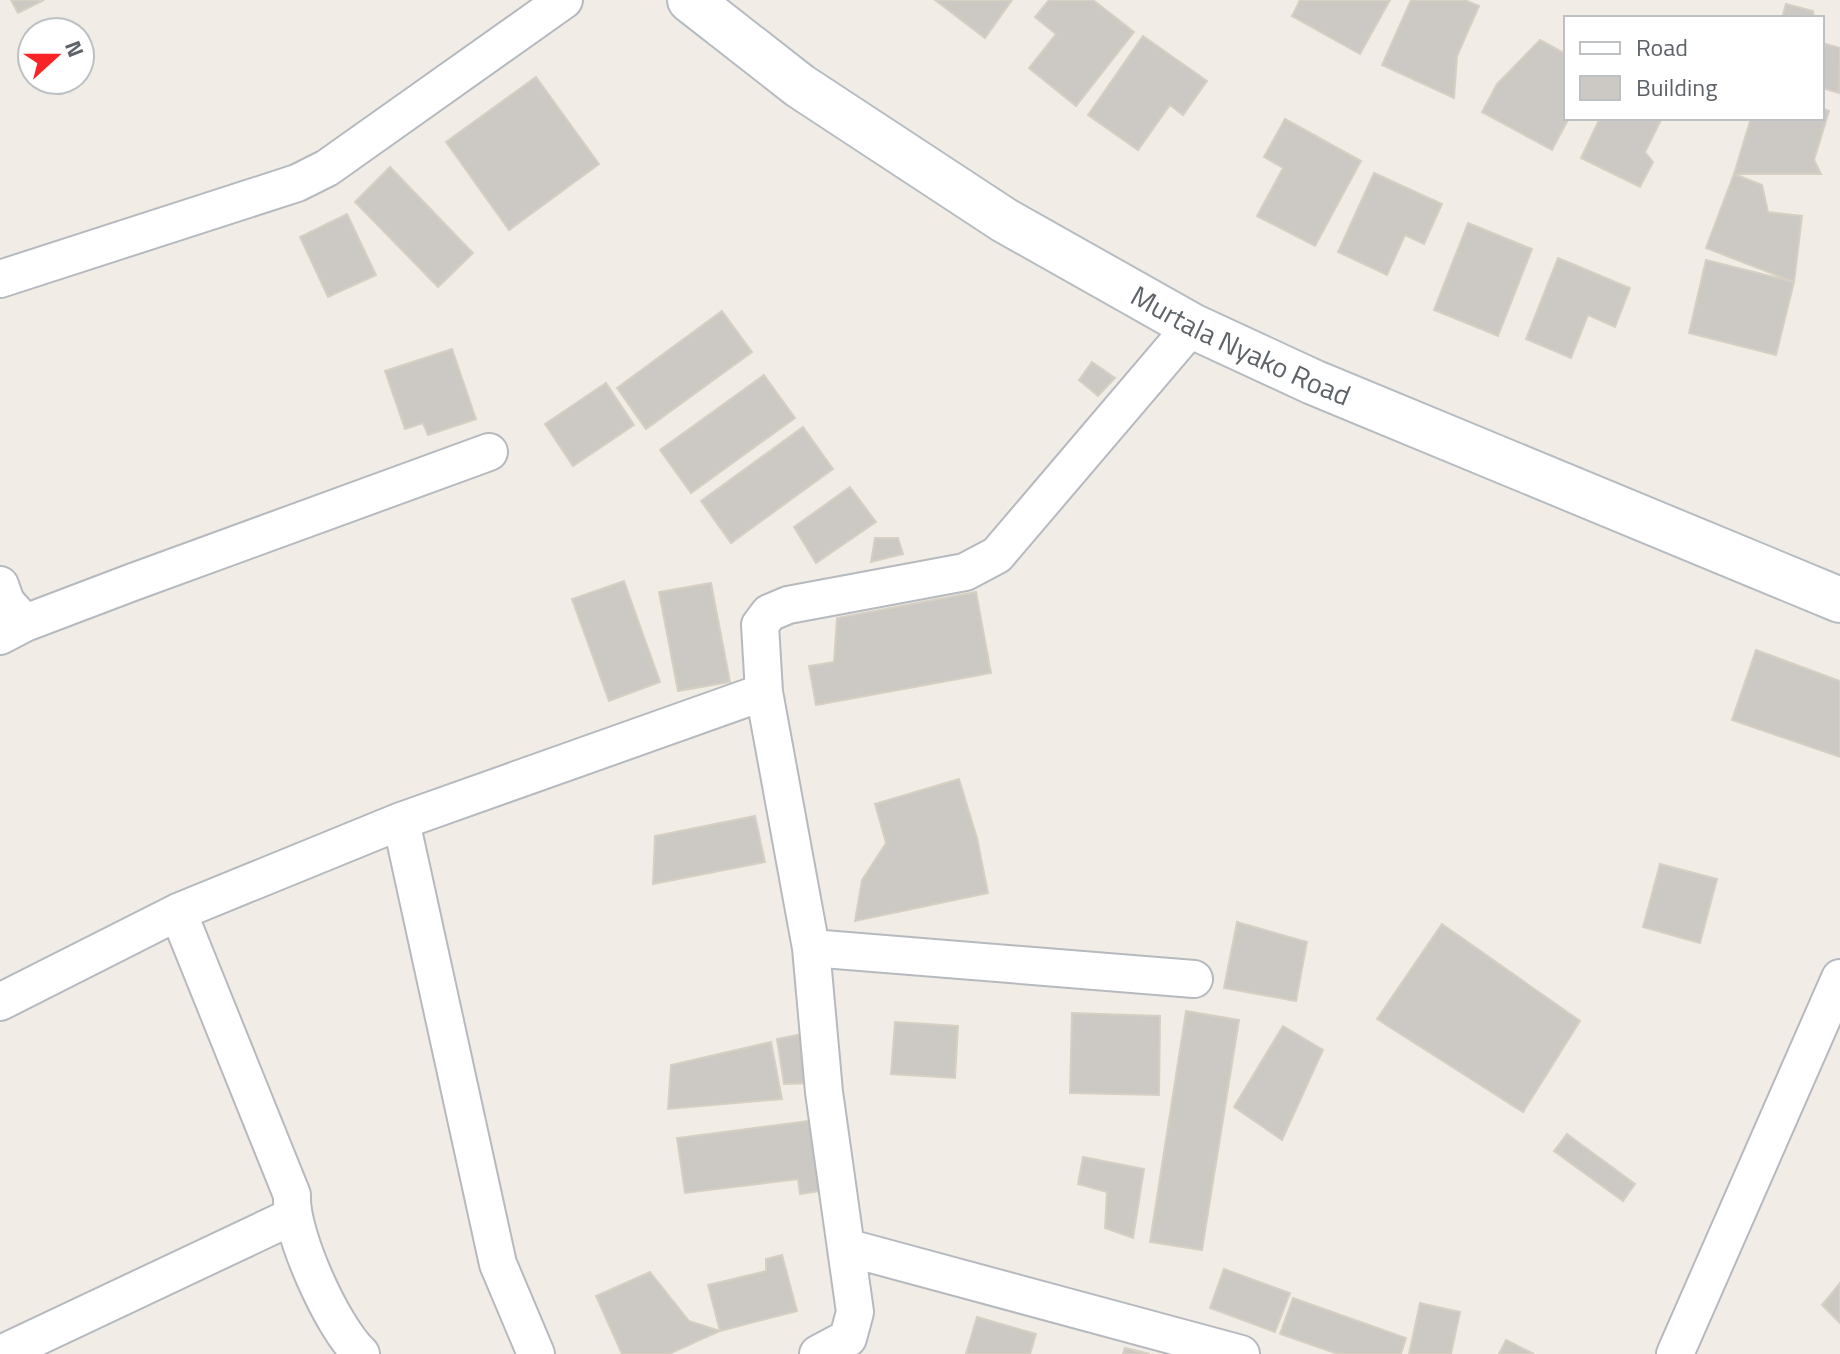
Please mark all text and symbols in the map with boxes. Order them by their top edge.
north arrow [16,16,96,96]
legend [1564,16,1824,120]
text: Road [1636,29,1688,65]
text: N [56,36,93,62]
text: Building [1636,69,1718,105]
street label: Murtala Nyako Road [1123,274,1357,416]

